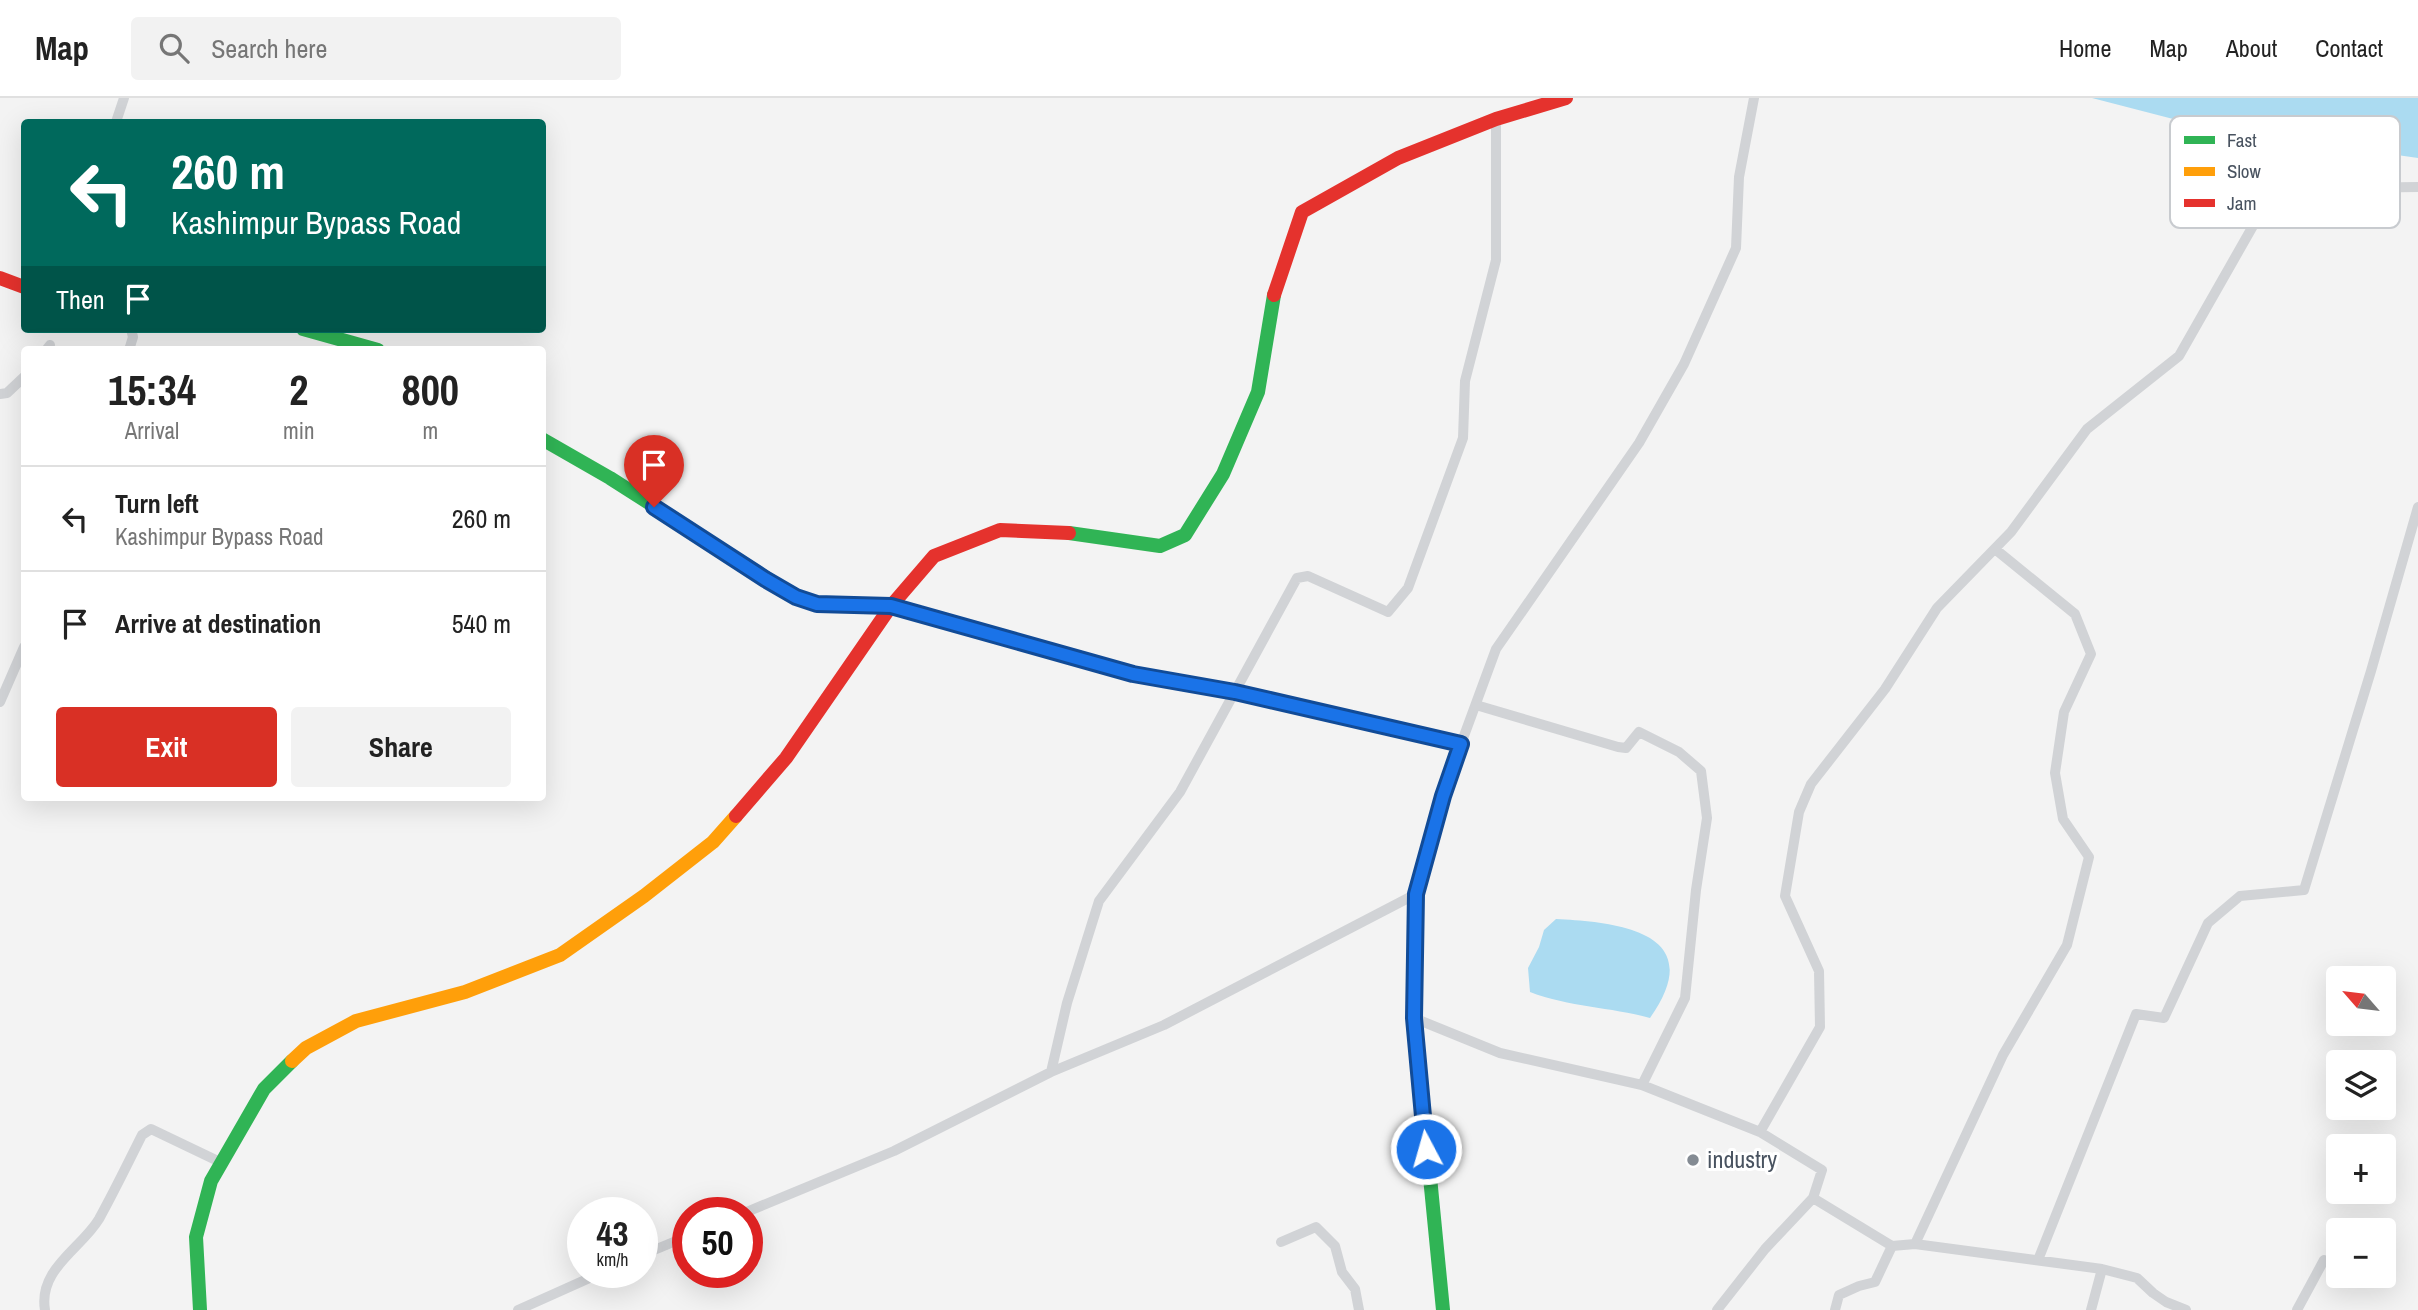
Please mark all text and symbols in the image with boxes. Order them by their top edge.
search box [131,17,621,80]
text: Map [35,26,89,70]
icon: search [155,29,193,67]
text: Search here [211,31,327,66]
text: Home [2059,32,2111,64]
text: Map [2149,32,2188,64]
text: About [2226,32,2277,64]
text: Contact [2315,32,2383,64]
legend [2170,116,2400,228]
text: Fast [2227,127,2257,153]
text: 260 m [171,138,285,204]
icon: left [56,147,147,238]
text: Slow [2227,158,2262,184]
text: Jam [2227,190,2256,216]
text: Kashimpur Bypass Road [171,201,461,244]
icon: arrive [119,280,157,318]
text: Then [56,282,105,317]
text: 15:34 [108,362,196,418]
text: 2 [289,362,308,418]
text: 800 [402,362,459,418]
text: Arrival [125,415,179,446]
text: min [283,415,315,446]
text: m [422,415,438,446]
pin [624,435,684,507]
icon: arrive [635,446,673,484]
text: Turn left [115,486,199,521]
icon: left [56,500,94,538]
text: 260 m [452,501,511,536]
text: Kashimpur Bypass Road [115,521,324,552]
icon: arrive [56,605,94,643]
text: Arrive at destination [115,606,321,641]
text: 540 m [452,606,511,641]
button: Exit [56,707,277,787]
button: Share [291,707,511,787]
north arrow [2326,966,2396,1036]
map controls [2326,966,2396,1288]
button: layers [2326,1050,2396,1120]
position arrow [1389,1112,1463,1186]
button: + [2326,1134,2396,1204]
place label: industry [1707,1143,1777,1175]
marker: industry [1685,1152,1701,1168]
speed limit sign: 50 [672,1197,763,1288]
text: 43 [597,1210,628,1257]
button: − [2326,1218,2396,1288]
text: km/h [597,1247,629,1272]

